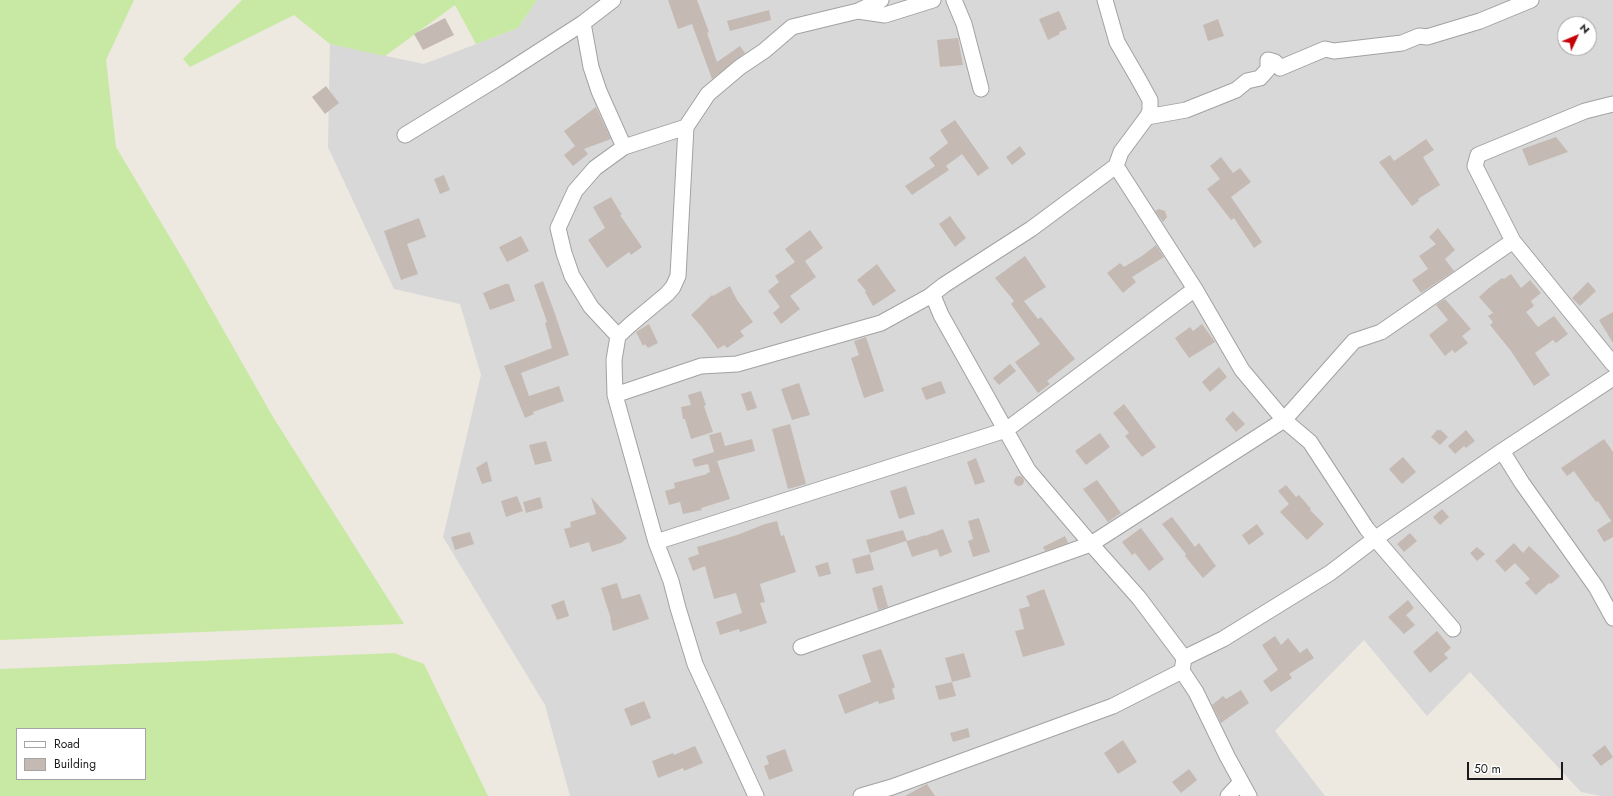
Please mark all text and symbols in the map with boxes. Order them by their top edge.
north arrow [1557,16,1597,56]
text: N [1576,20,1594,37]
legend [16,728,146,780]
text: Road [54,735,80,753]
scale bar [1469,754,1565,780]
text: Building [54,755,96,773]
text: 50 m [1474,760,1501,778]

